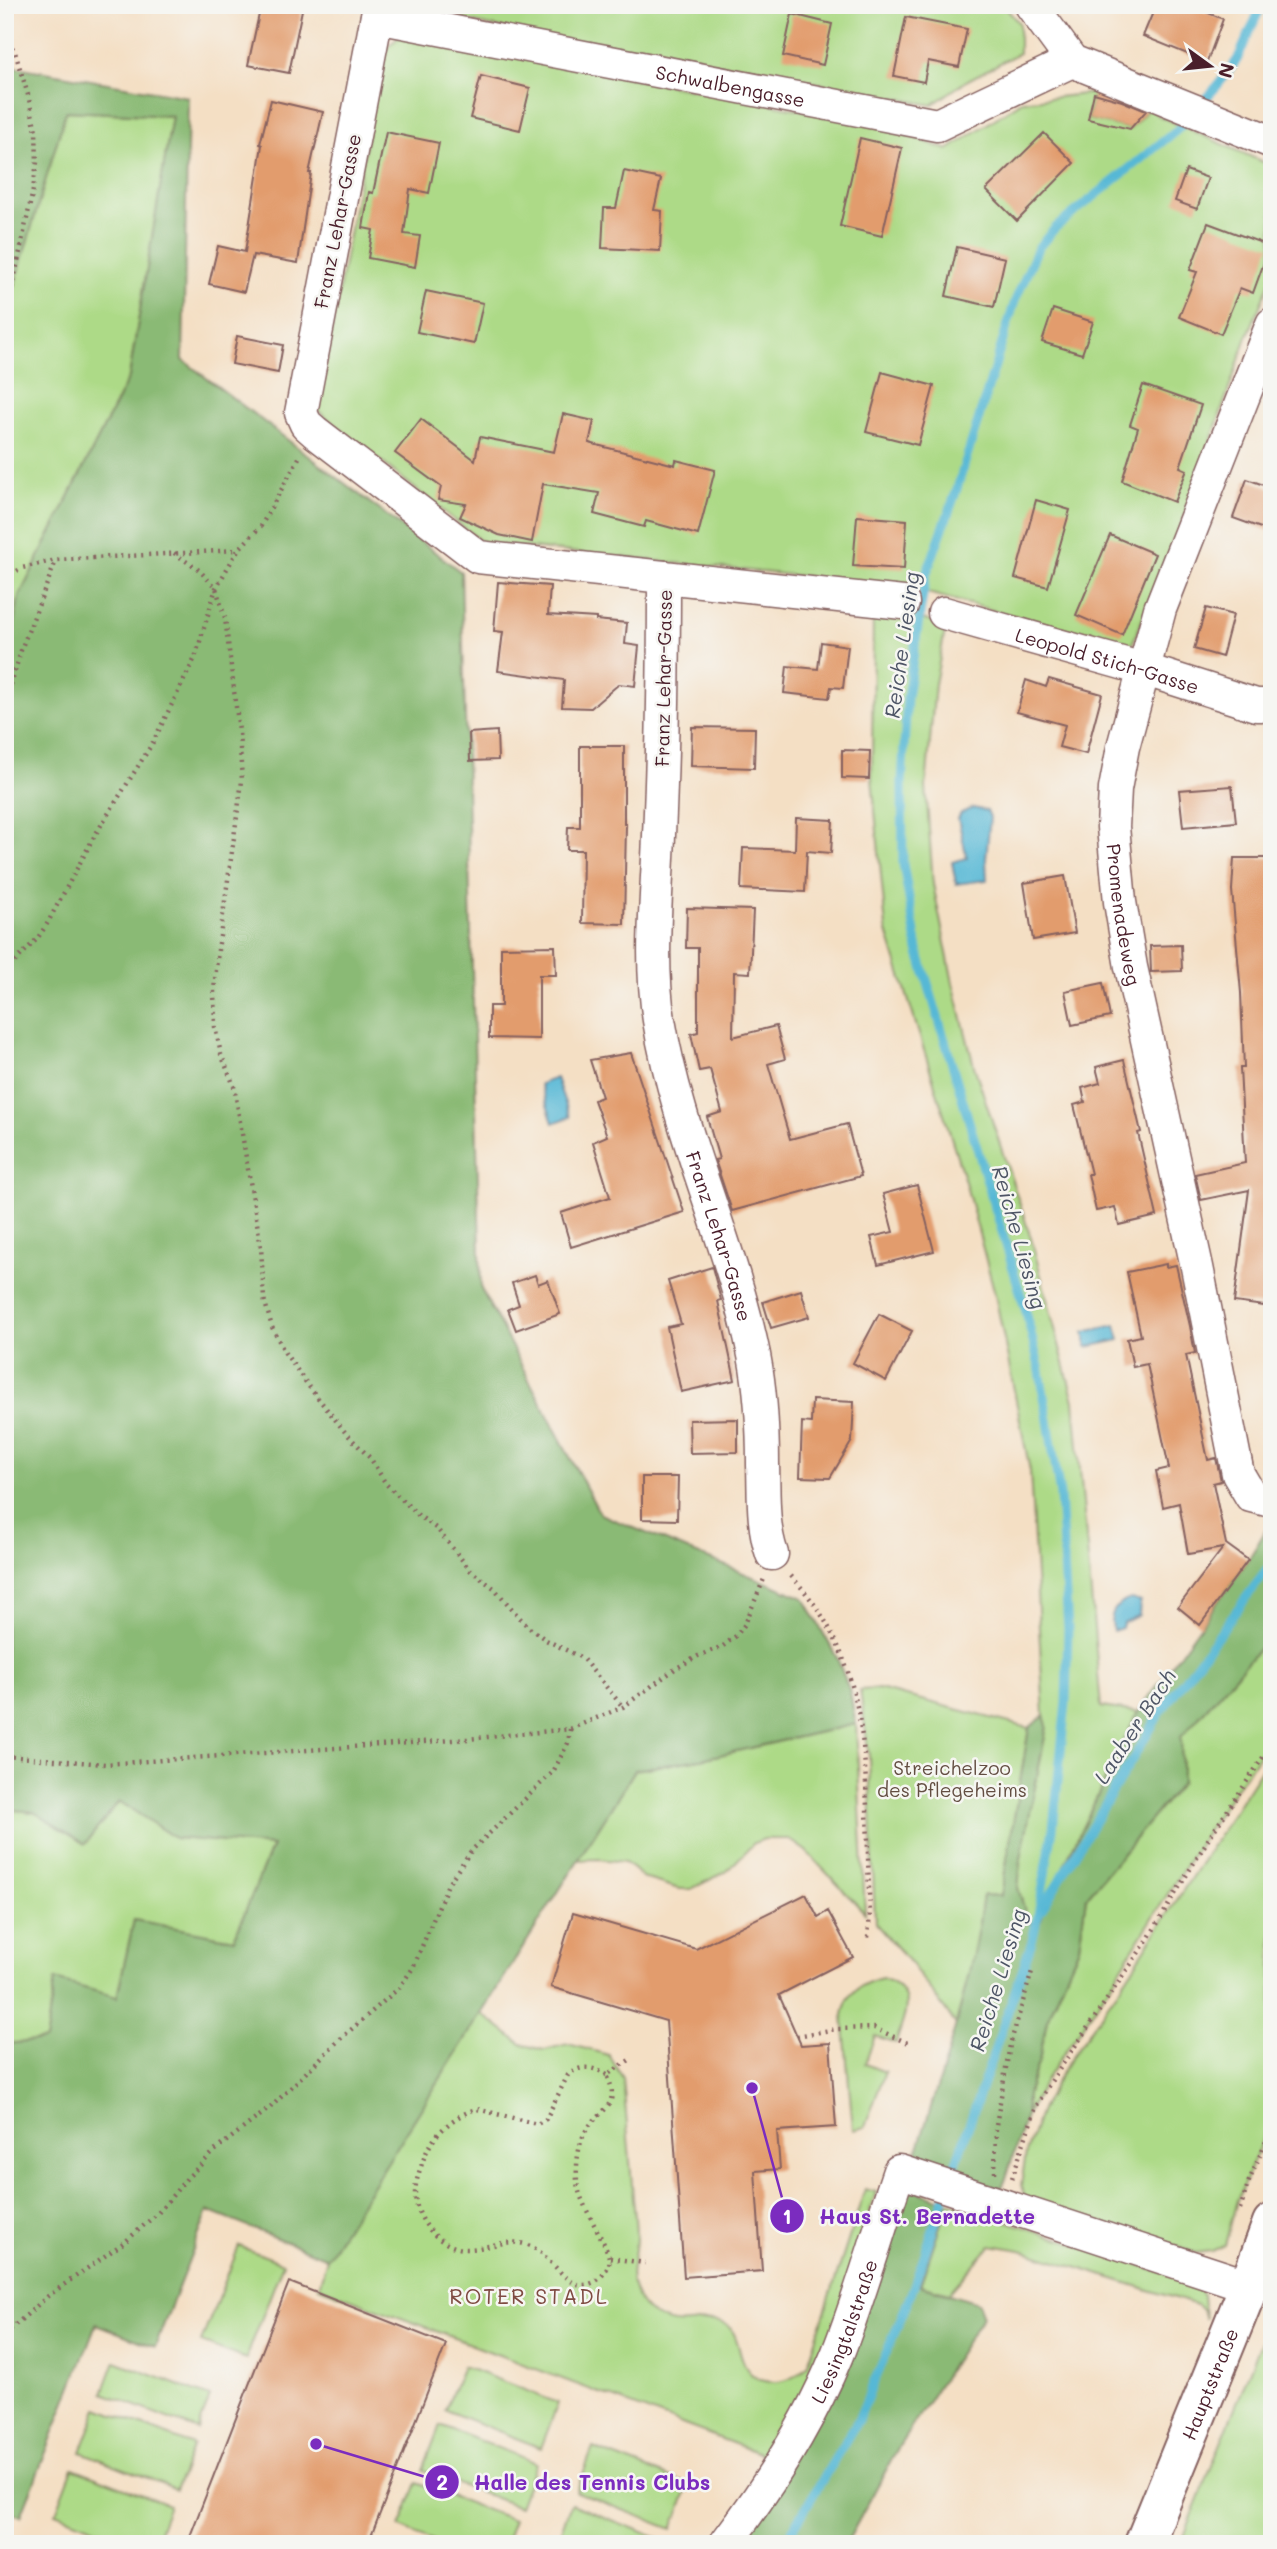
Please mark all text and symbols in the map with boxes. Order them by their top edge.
north arrow [1176,32,1246,102]
street label: Schwalbengasse [654,59,807,112]
text: N [1213,60,1241,81]
street label: Franz Lehar-Gasse [308,132,366,310]
water label: Reiche Liesing [877,570,925,720]
street label: Franz Lehar-Gasse [649,589,677,767]
street label: Leopold Stich-Gasse [1013,621,1202,699]
street label: Promenadeweg [1102,842,1147,988]
street label: Franz Lehar-Gasse [681,1148,758,1324]
water label: Reiche Liesing [987,1162,1053,1312]
water label: Laaber Bach [1087,1664,1181,1788]
park label: Streichelzoo des Pflegeheims [877,1755,1027,1802]
water label: Reiche Liesing [962,1905,1032,2055]
callout: Haus St. Bernadette [770,2195,1049,2237]
text: 1 [782,2202,792,2229]
text: Haus St. Bernadette [819,2202,1035,2229]
street label: Liesingtalstraße [804,2256,882,2407]
district label: ROTER STADL [449,2282,609,2309]
street label: Hauptstraße [1175,2324,1243,2443]
callout: Halle des Tennis Clubs [425,2461,724,2503]
text: 2 [436,2468,448,2495]
text: Halle des Tennis Clubs [474,2468,710,2495]

